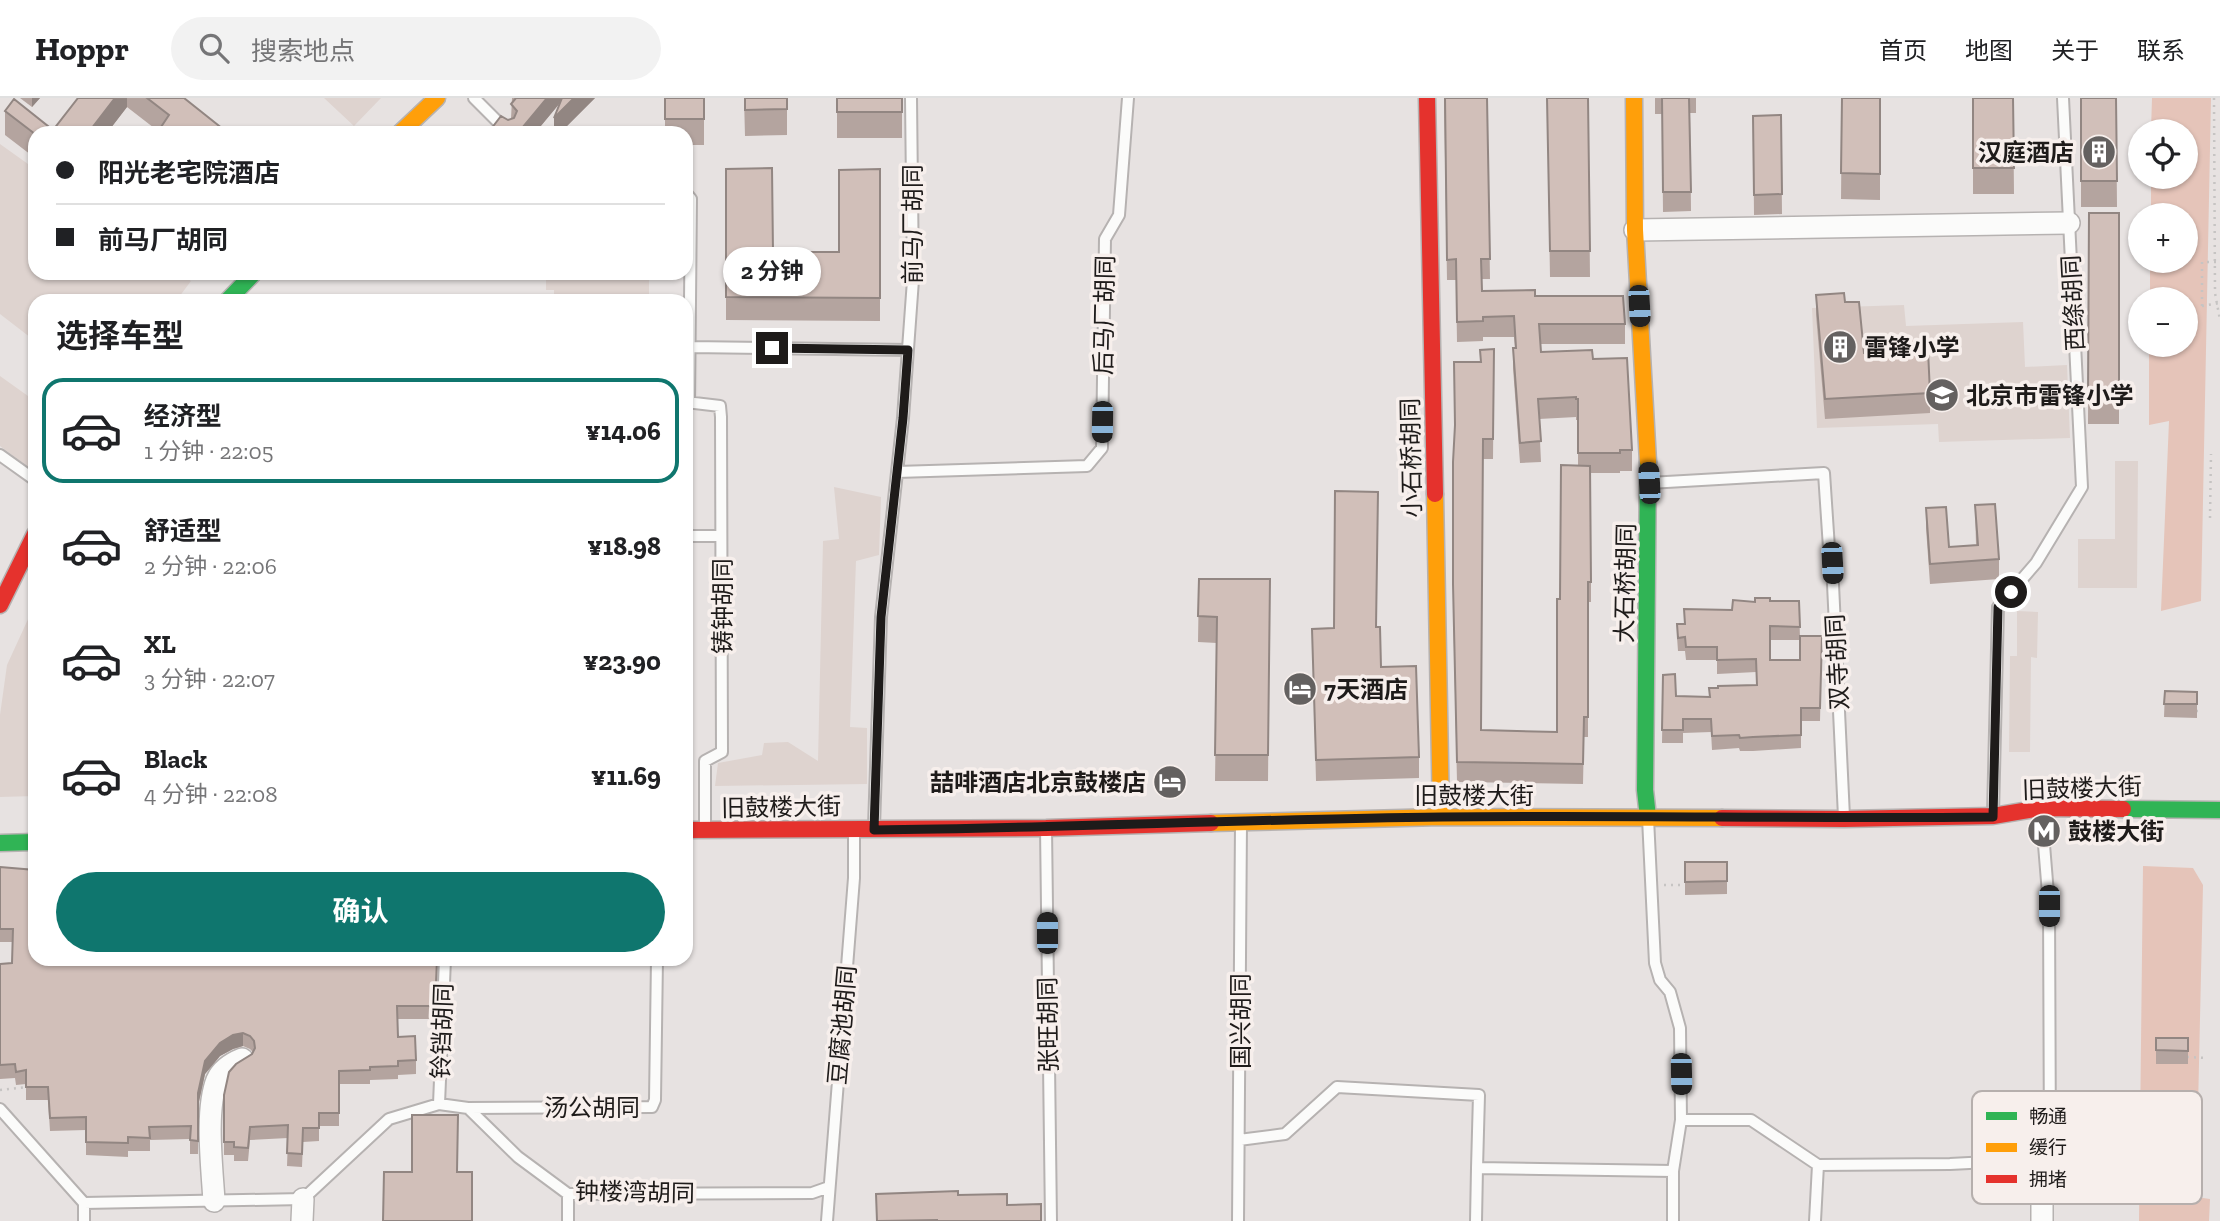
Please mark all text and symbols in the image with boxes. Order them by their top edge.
search box [171,17,661,80]
text: Hoppr [35,29,129,68]
icon: search [195,29,233,67]
text: 搜索地点 [251,35,355,67]
text: 首页 [1879,36,1927,65]
text: 地图 [1965,36,2013,65]
text: 关于 [2051,36,2099,65]
text: 联系 [2137,36,2185,65]
map controls [2128,119,2198,357]
button: locate [2128,119,2198,189]
building icon: 汉庭酒店 [2080,133,2118,171]
place label: 汉庭酒店 [1978,138,2074,167]
text: 阳光老宅院酒店 [98,157,280,189]
street label: 前马厂胡同 [898,164,927,284]
button: + [2128,203,2198,273]
text: 前马厂胡同 [98,224,228,256]
callout: 2 分钟 [723,246,821,296]
street label: 西绦胡同 [2056,254,2090,352]
street label: 后马厂胡同 [1088,255,1120,375]
text: 2 分钟 [741,257,803,285]
car [1628,284,1651,328]
button: − [2128,287,2198,357]
text: 选择车型 [56,317,184,355]
building icon: 雷锋小学 [1821,328,1859,366]
route end [756,332,788,364]
place label: 雷锋小学 [1864,333,1960,362]
school or university icon: 北京市雷锋小学 [1923,376,1961,414]
place label: 北京市雷锋小学 [1966,381,2134,410]
street label: 小石桥胡同 [1395,398,1427,518]
icon: car [60,399,123,462]
text: 经济型 [144,400,222,432]
car [1092,401,1113,443]
text: ¥14.06 [585,415,661,447]
text: 1 分钟 · 22:05 [144,437,273,465]
car [1638,461,1661,505]
icon: car [60,514,123,577]
text: 舒适型 [144,515,222,547]
street label: 大石桥胡同 [1609,523,1641,643]
text: ¥18.98 [587,530,661,562]
car [1821,541,1844,585]
text: 2 分钟 · 22:06 [144,552,277,580]
street label: 铸钟胡同 [708,558,737,654]
route start [1995,576,2027,608]
street label: 双寺胡同 [1820,613,1854,711]
text: XL [144,628,176,660]
icon: car [60,629,123,692]
text: ¥23.90 [583,645,661,677]
text: 3 分钟 · 22:07 [144,665,275,693]
hotel icon: 7天酒店 [1281,670,1319,708]
place label: 7天酒店 [1324,675,1408,704]
text: Black [144,743,207,775]
icon: car [60,744,123,807]
text: ¥11.69 [591,760,661,792]
hotel icon: 喆啡酒店北京鼓楼店 [1151,763,1189,801]
place label: 喆啡酒店北京鼓楼店 [930,768,1146,797]
street label: 旧鼓楼大街 [2022,771,2142,805]
text: 4 分钟 · 22:08 [144,780,278,808]
street label: 旧鼓楼大街 [1414,781,1534,810]
street label: 旧鼓楼大街 [721,791,841,823]
metro station icon: 鼓楼大街 [2025,812,2063,850]
place label: 鼓楼大街 [2068,817,2164,846]
button: 确认 [56,872,665,952]
car [2039,885,2060,927]
car [1037,912,1058,954]
street label: 豆腐池胡同 [822,964,862,1086]
street label: 国兴胡同 [1226,973,1255,1069]
street label: 张旺胡同 [1033,977,1063,1073]
street label: 铃铛胡同 [426,983,458,1079]
car [1671,1053,1692,1095]
legend [1972,1091,2202,1204]
street label: 汤公胡同 [544,1093,640,1122]
text: 畅通 [2029,1105,2067,1128]
text: 缓行 [2029,1136,2067,1159]
text: 拥堵 [2029,1168,2067,1191]
street label: 钟楼湾胡同 [575,1176,695,1208]

